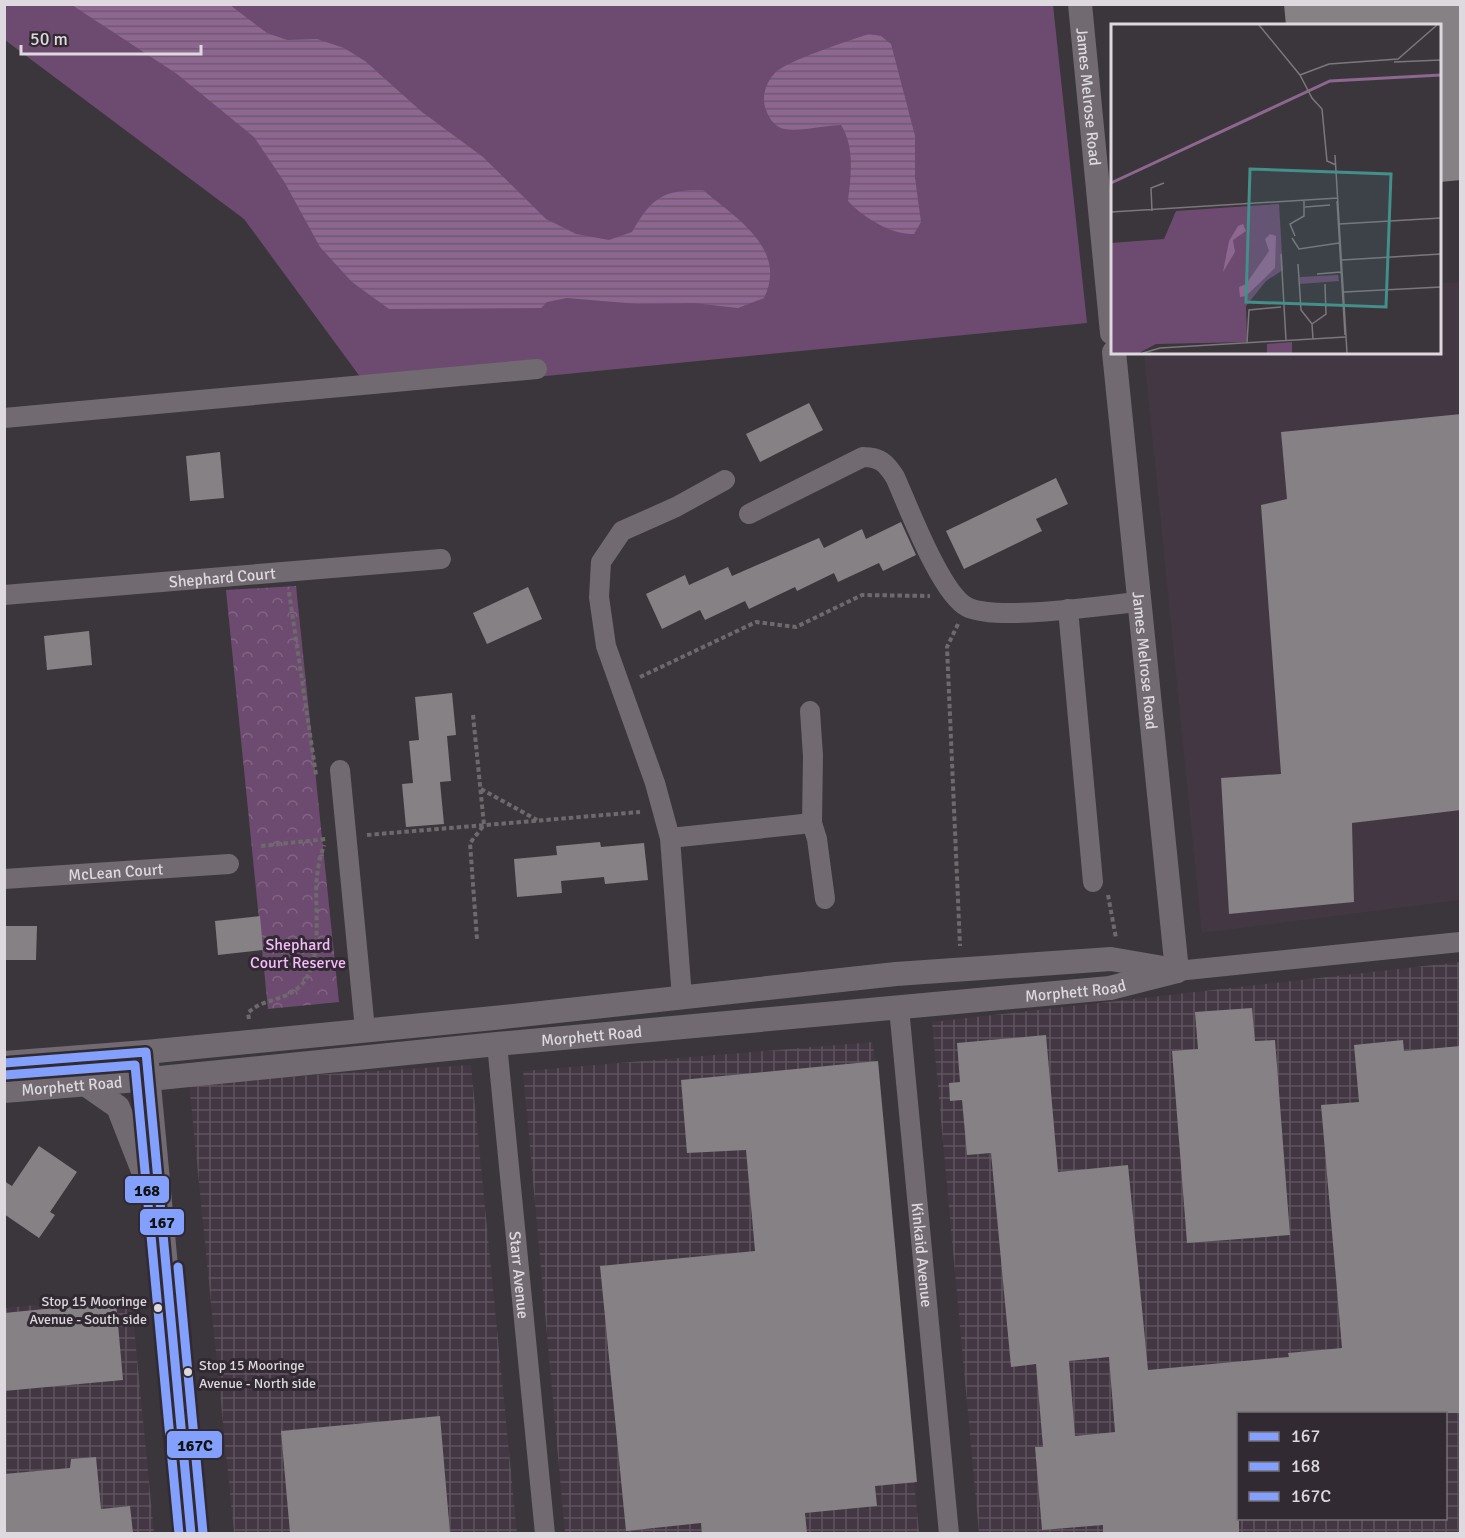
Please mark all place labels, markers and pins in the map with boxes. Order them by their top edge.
place label: Stop 15 Mooringe Avenue - South side [29,1293,147,1328]
marker: Stop 15 Mooringe Avenue - South side [152,1302,164,1314]
place label: Stop 15 Mooringe Avenue - North side [199,1357,316,1392]
marker: Stop 15 Mooringe Avenue - North side [182,1366,194,1378]

